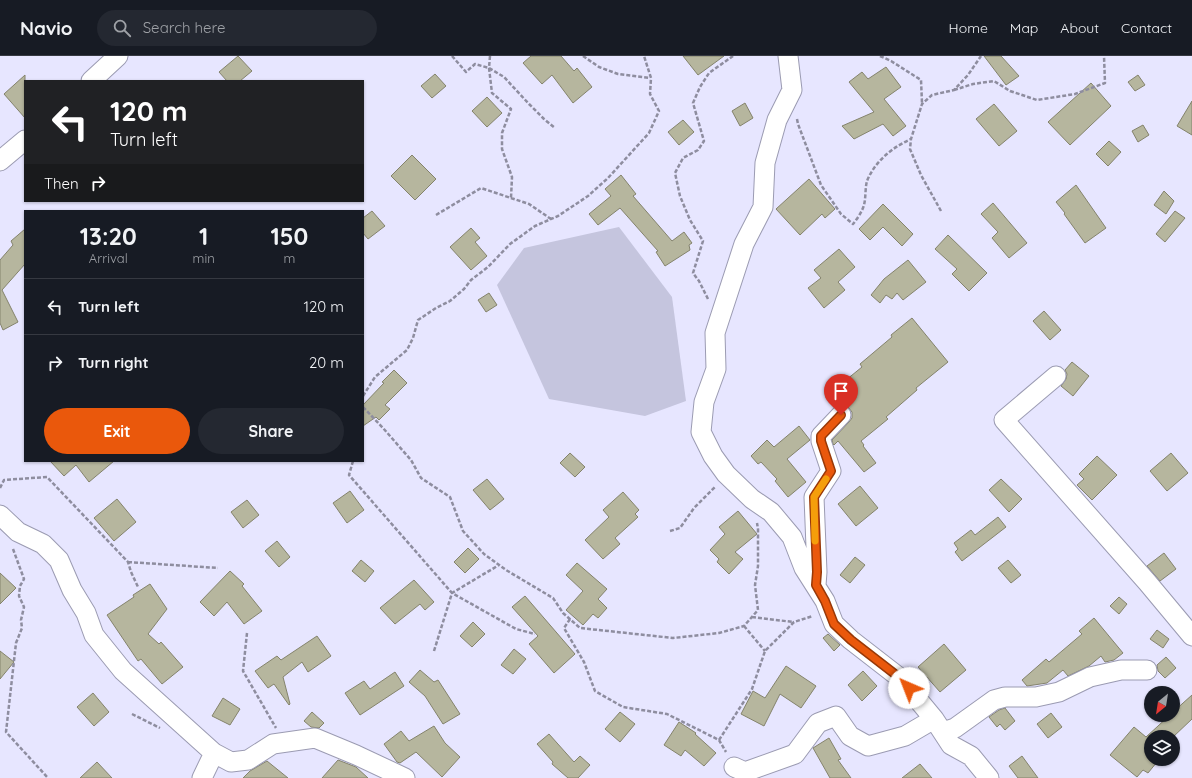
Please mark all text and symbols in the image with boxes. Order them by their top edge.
search box [97,10,377,46]
text: Navio [20,16,73,40]
icon: search [111,17,133,39]
text: Search here [143,18,226,37]
text: Home [949,19,988,37]
text: Map [1010,19,1038,37]
text: About [1060,19,1099,37]
text: Contact [1121,19,1172,37]
text: 120 m [110,93,188,128]
icon: left [44,96,96,148]
text: Turn left [110,128,178,151]
icon: right [87,172,109,194]
text: Then [44,174,79,193]
text: 13:20 [80,221,137,251]
text: 1 [199,221,208,251]
text: 150 [270,221,308,251]
text: Arrival [89,250,128,266]
text: min [193,250,215,266]
text: m [283,250,295,266]
icon: left [44,296,66,318]
text: Turn left [78,297,140,316]
text: 120 m [303,297,344,316]
icon: right [44,352,66,374]
text: Turn right [78,353,149,372]
text: 20 m [309,353,344,372]
pin [824,374,858,415]
icon: arrive [830,380,852,402]
button: Exit [44,408,190,454]
button: Share [198,408,344,454]
position arrow [888,667,930,709]
north arrow [1144,686,1180,722]
map controls [1144,686,1180,766]
button: layers [1144,730,1180,766]

